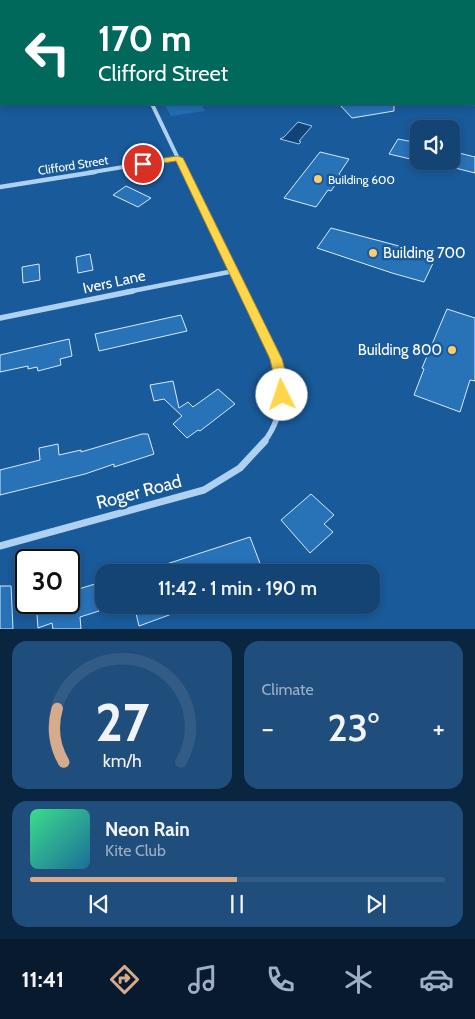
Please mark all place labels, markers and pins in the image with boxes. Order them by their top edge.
pin [122,143,164,185]
place label: Building 600 [328,172,395,187]
marker: Building 600 [312,173,324,185]
place label: Building 700 [383,244,465,262]
marker: Building 700 [367,247,379,259]
place label: Building 800 [358,341,442,359]
marker: Building 800 [446,344,458,356]

